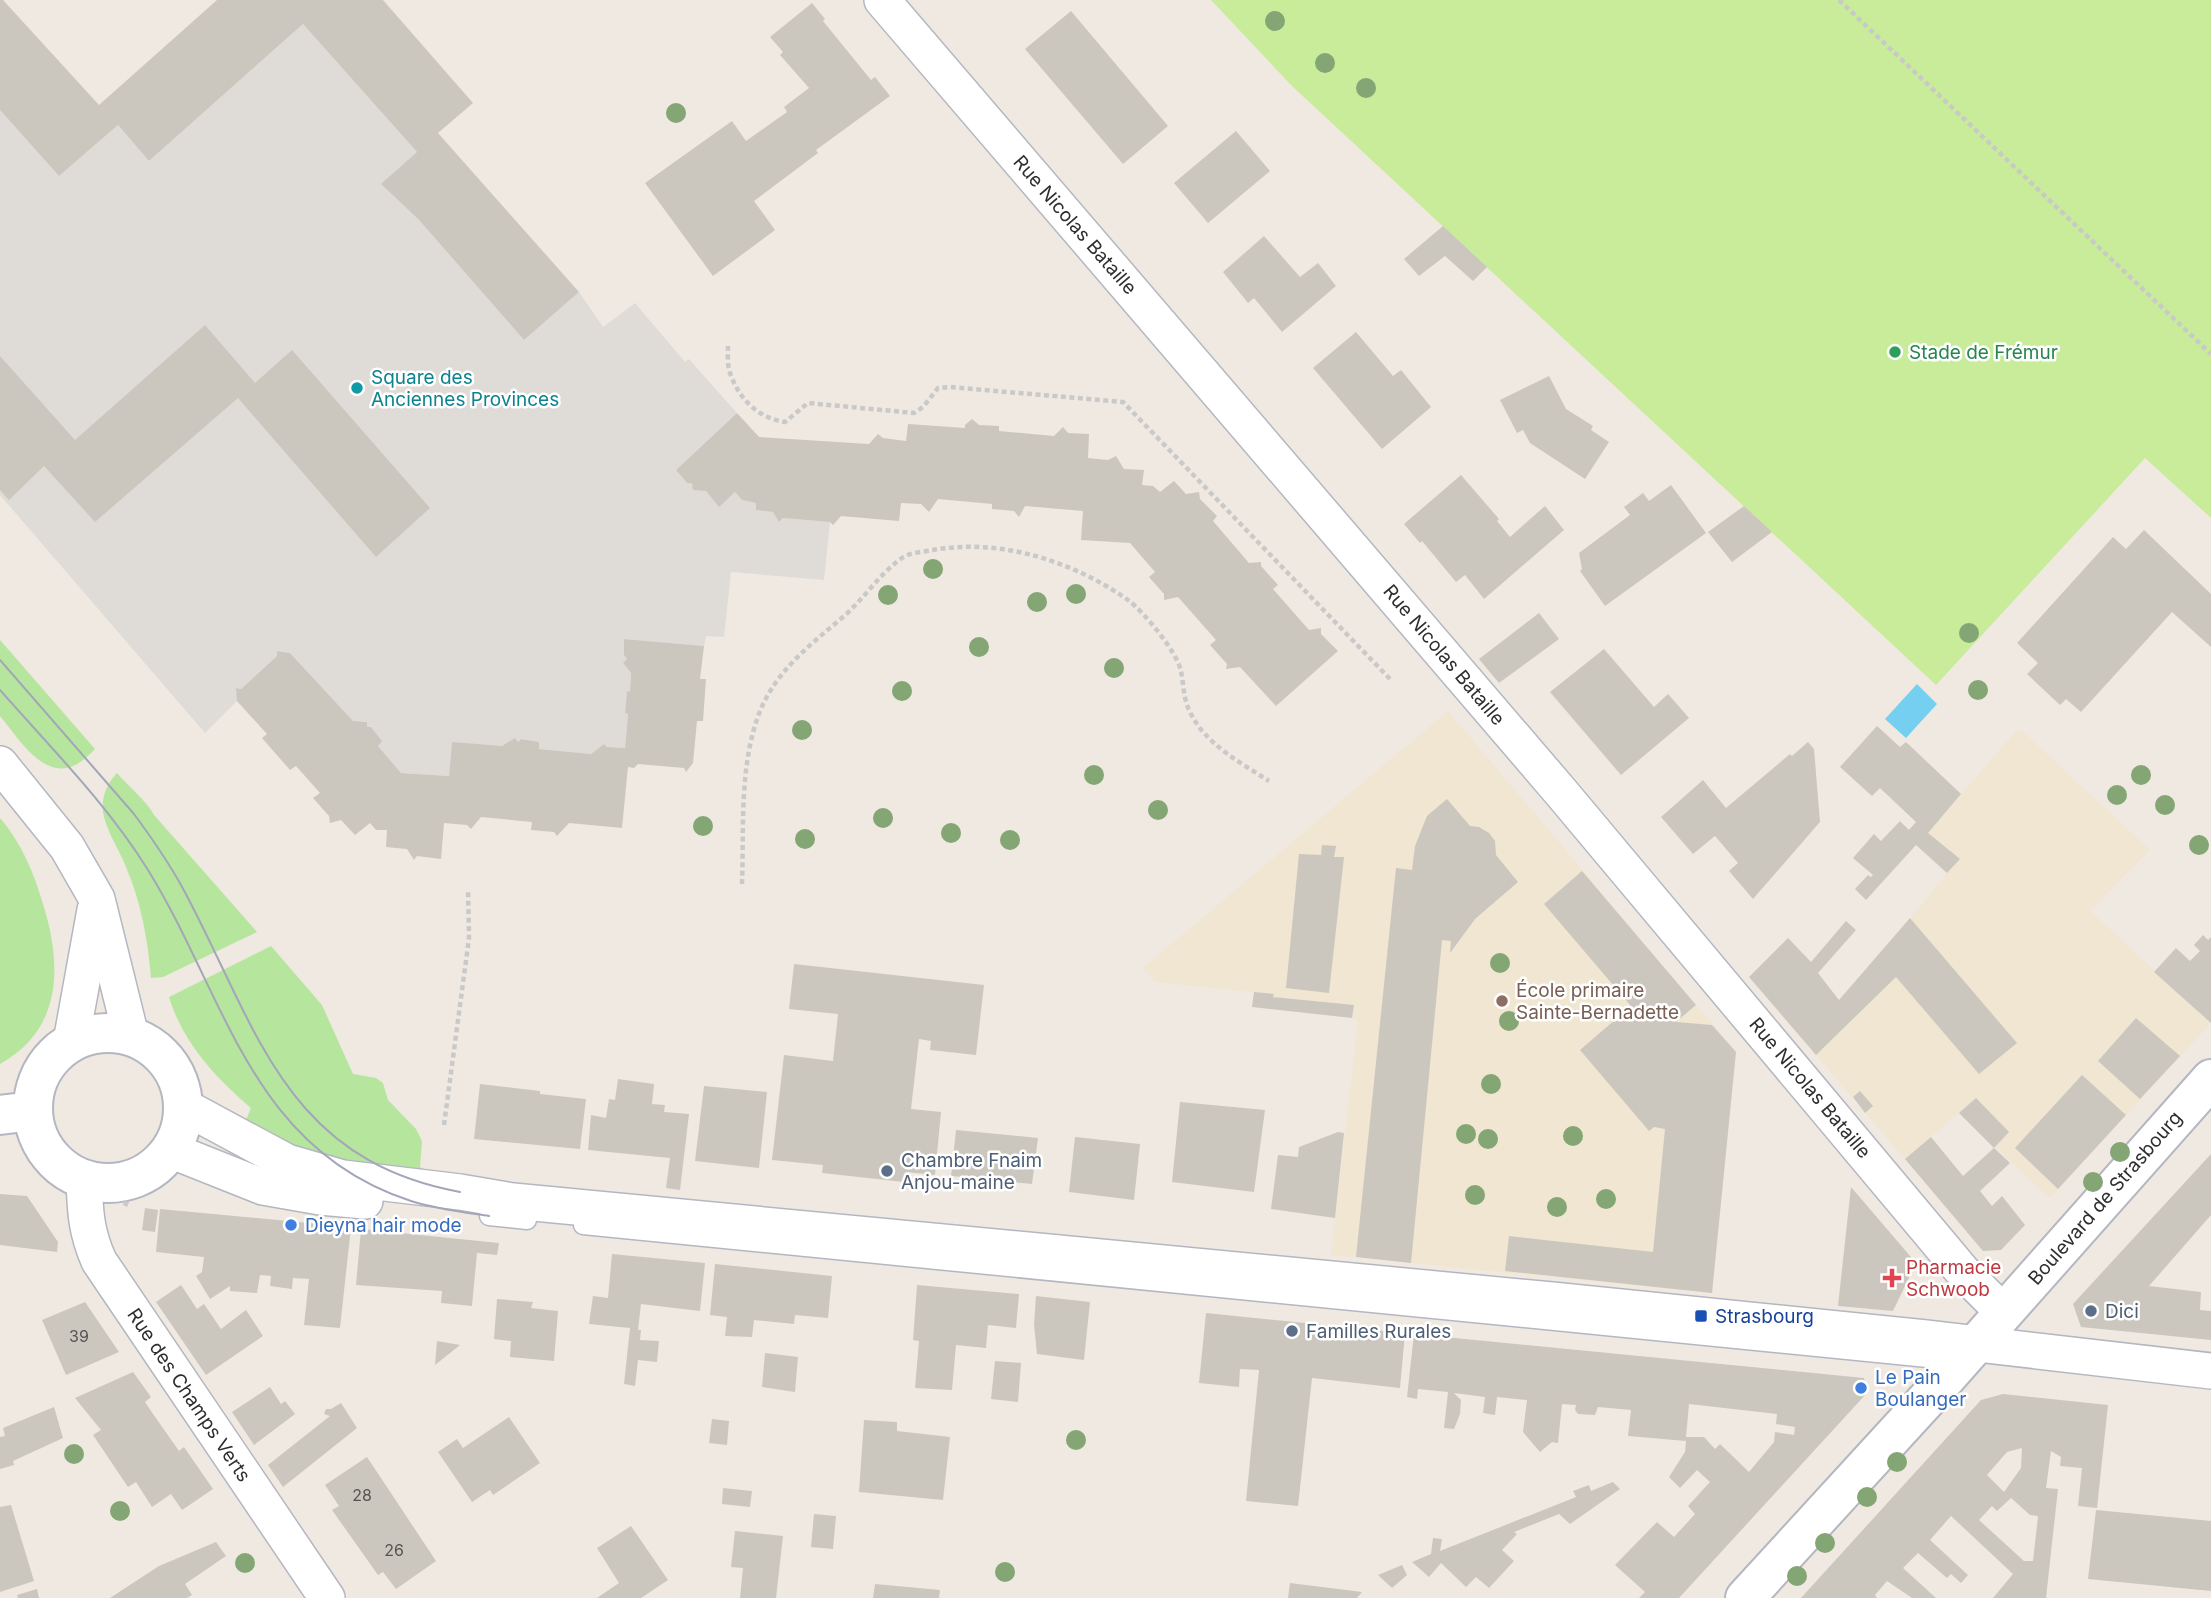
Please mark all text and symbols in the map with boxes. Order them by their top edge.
street label: Rue Nicolas Bataille [1008,151,1142,299]
place label: Stade de Frémur [1909,341,2058,364]
marker: Stade de Frémur [1887,344,1903,360]
place label: Square des Anciennes Provinces [371,366,559,411]
marker: Square des Anciennes Provinces [349,380,365,396]
street label: Rue Nicolas Bataille [1378,580,1510,730]
place label: École primaire Sainte-Bernadette [1516,978,1679,1024]
marker: École primaire Sainte-Bernadette [1494,993,1510,1009]
street label: Rue Nicolas Bataille [1744,1013,1876,1163]
street label: Boulevard de Strasbourg [2023,1106,2187,1290]
place label: Chambre Fnaim Anjou-maine [901,1149,1042,1194]
marker: Chambre Fnaim Anjou-maine [879,1163,895,1179]
place label: Dieyna hair mode [305,1214,462,1237]
marker: Dieyna hair mode [283,1217,299,1233]
place label: Pharmacie Schwoob [1906,1256,2001,1301]
marker: Pharmacie Schwoob [1884,1270,1900,1286]
place label: Dici [2105,1300,2139,1323]
marker: Dici [2083,1303,2099,1319]
street label: Rue des Champs Verts [122,1304,256,1486]
place label: Strasbourg [1715,1305,1814,1328]
marker: Strasbourg [1693,1308,1709,1324]
place label: Familles Rurales [1306,1320,1451,1343]
marker: Familles Rurales [1284,1323,1300,1339]
house number: 39 [69,1326,89,1346]
place label: Le Pain Boulanger [1875,1366,1966,1411]
marker: Le Pain Boulanger [1853,1380,1869,1396]
house number: 28 [352,1485,372,1505]
house number: 26 [384,1540,404,1560]

